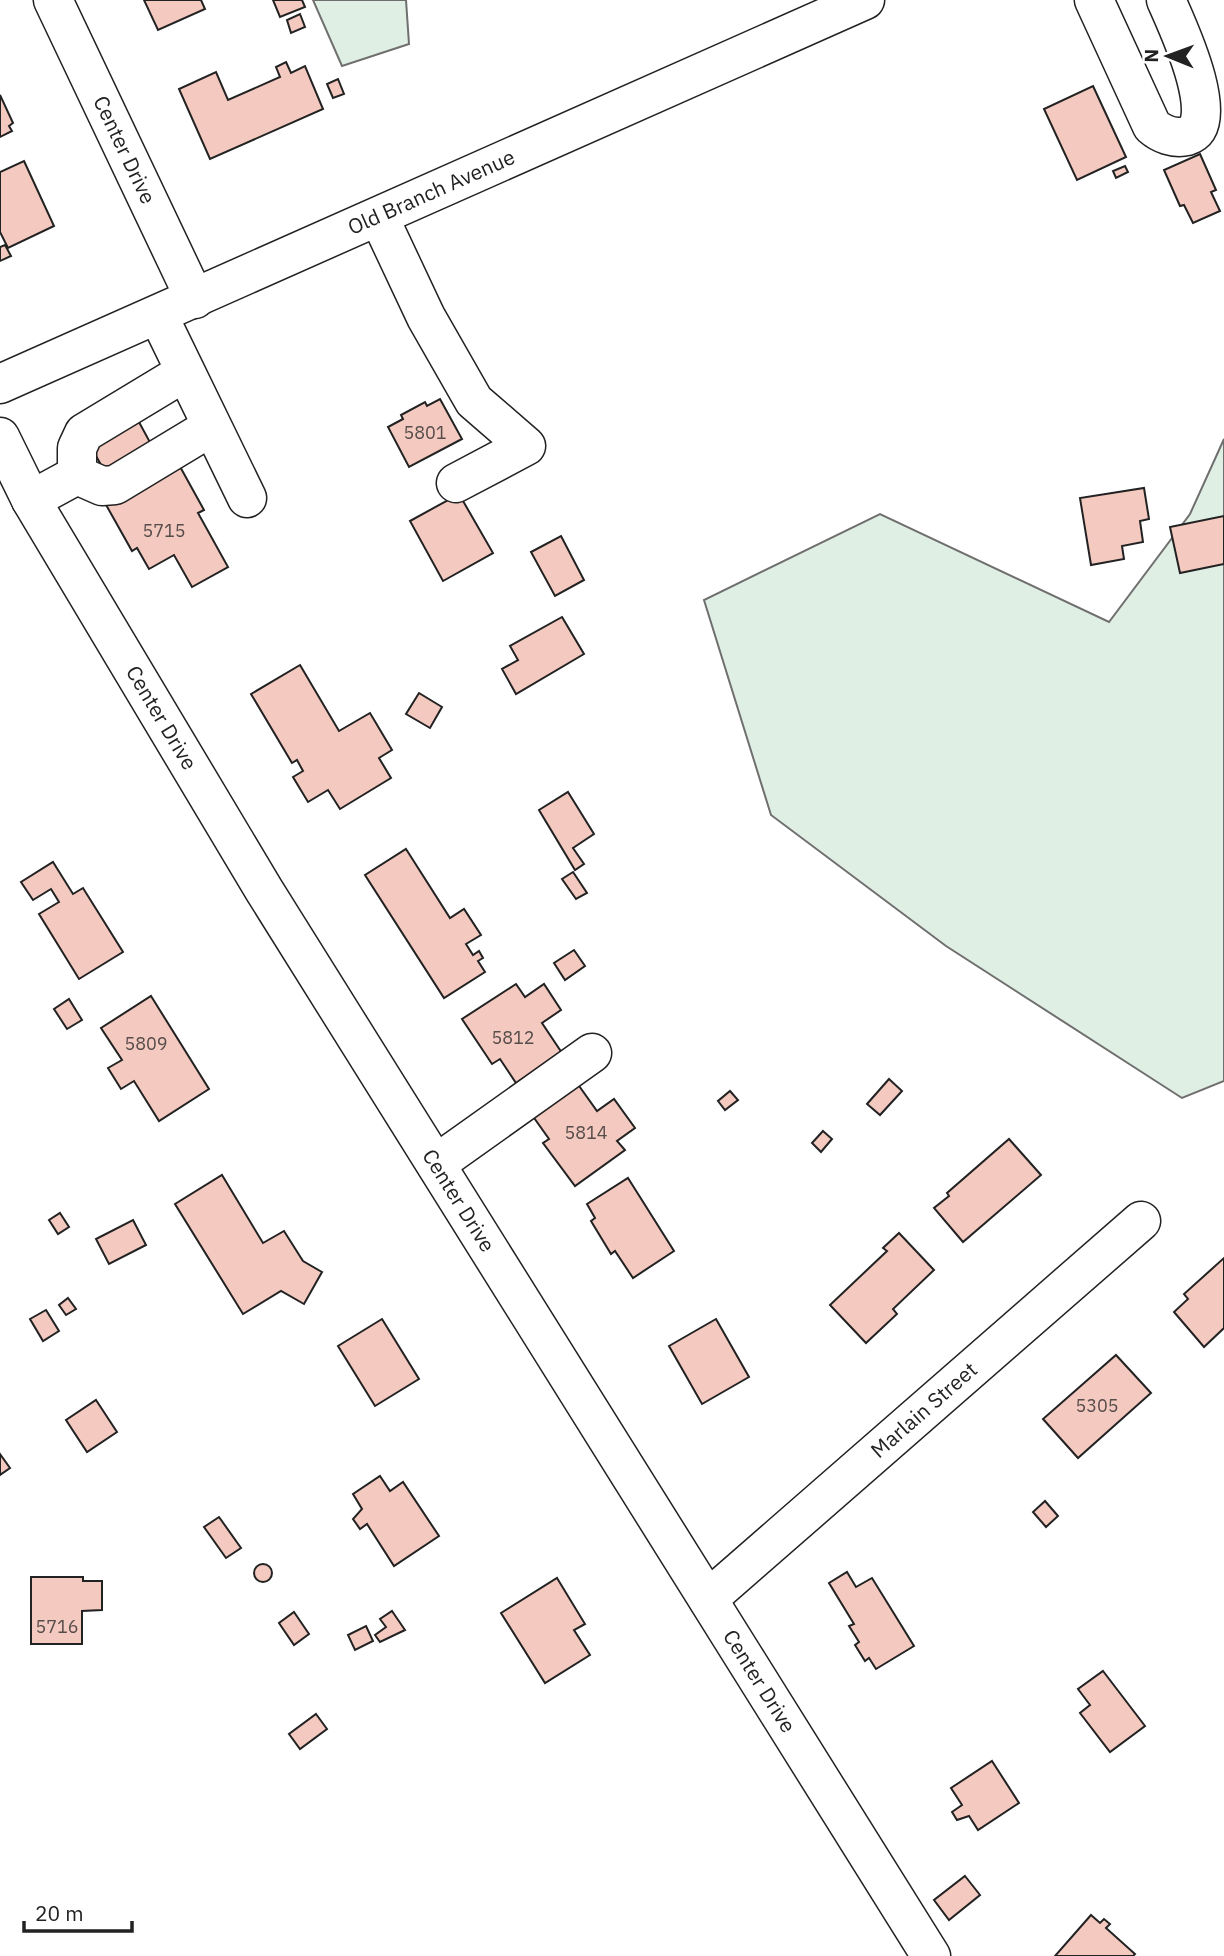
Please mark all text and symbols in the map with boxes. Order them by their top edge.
north arrow [1133,21,1203,91]
text: N [1139,49,1163,63]
street label: Center Drive [87,91,163,208]
street label: Old Branch Avenue [343,142,519,241]
house number: 5801 [403,421,447,444]
house number: 5715 [142,519,186,542]
street label: Center Drive [120,660,204,775]
house number: 5812 [491,1026,535,1049]
house number: 5809 [124,1032,168,1055]
house number: 5814 [564,1121,608,1144]
street label: Center Drive [416,1143,502,1257]
street label: Marlain Street [864,1355,983,1464]
house number: 5305 [1075,1394,1119,1417]
house number: 5716 [35,1615,79,1638]
street label: Center Drive [717,1624,803,1738]
scale bar [24,1890,133,1934]
text: 20 m [35,1899,84,1927]

